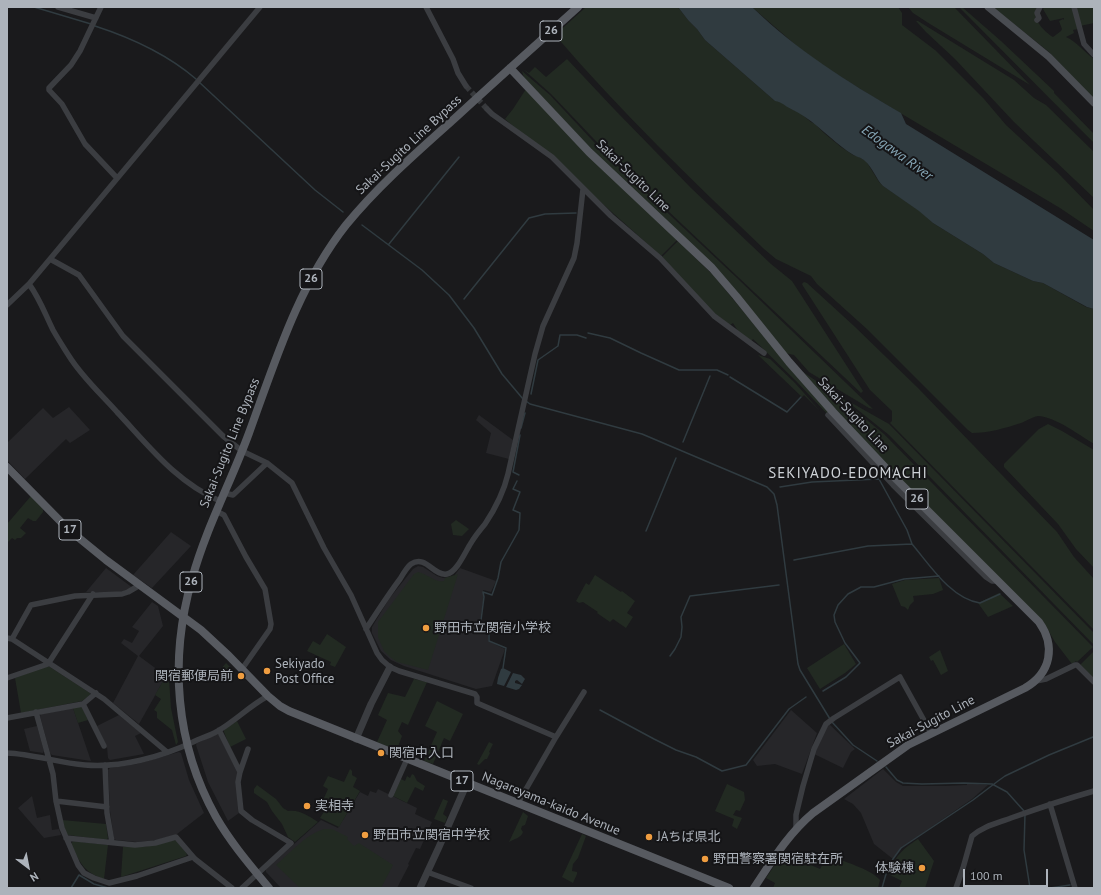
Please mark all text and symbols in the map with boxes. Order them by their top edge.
road number: 26 [540,21,562,41]
street label: Sakai-Sugito Line Bypass [353,92,465,198]
water label: Edogawa River [858,122,936,184]
street label: Sakai-Sugito Line [593,137,673,215]
road number: 26 [300,269,322,289]
street label: Sakai-Sugito Line [814,374,892,456]
street label: Sakai-Sugito Line Bypass [197,376,263,510]
district label: SEKIYADO-EDOMACHI [768,465,928,483]
road number: 26 [906,489,928,509]
road number: 17 [59,520,81,540]
road number: 26 [180,572,202,592]
place label: 野田市立関宿小学校 [434,620,551,636]
marker: 野田市立関宿小学校 [421,623,431,633]
place label: Sekiyado Post Office [275,656,334,687]
marker: Sekiyado Post Office [262,666,272,676]
place label: 関宿郵便局前 [155,668,233,684]
marker: 関宿郵便局前 [236,671,246,681]
street label: Sakai-Sugito Line [884,692,978,752]
place label: 関宿中入口 [389,745,454,761]
marker: 関宿中入口 [376,748,386,758]
street label: Nagareyama-kaido Avenue [480,769,622,839]
road number: 17 [451,771,473,791]
place label: 実相寺 [315,798,354,814]
marker: 実相寺 [302,801,312,811]
place label: 野田市立関宿中学校 [373,827,490,843]
place label: JAちば県北 [657,829,720,845]
marker: 野田市立関宿中学校 [360,830,370,840]
marker: JAちば県北 [644,832,654,842]
north arrow [8,847,48,887]
place label: 野田警察署関宿駐在所 [713,851,843,867]
marker: 野田警察署関宿駐在所 [700,854,710,864]
place label: 体験棟 [875,860,914,876]
scale bar [965,861,1050,887]
marker: 体験棟 [917,863,927,873]
text: 100 m [970,868,1003,883]
text: N [28,869,41,885]

